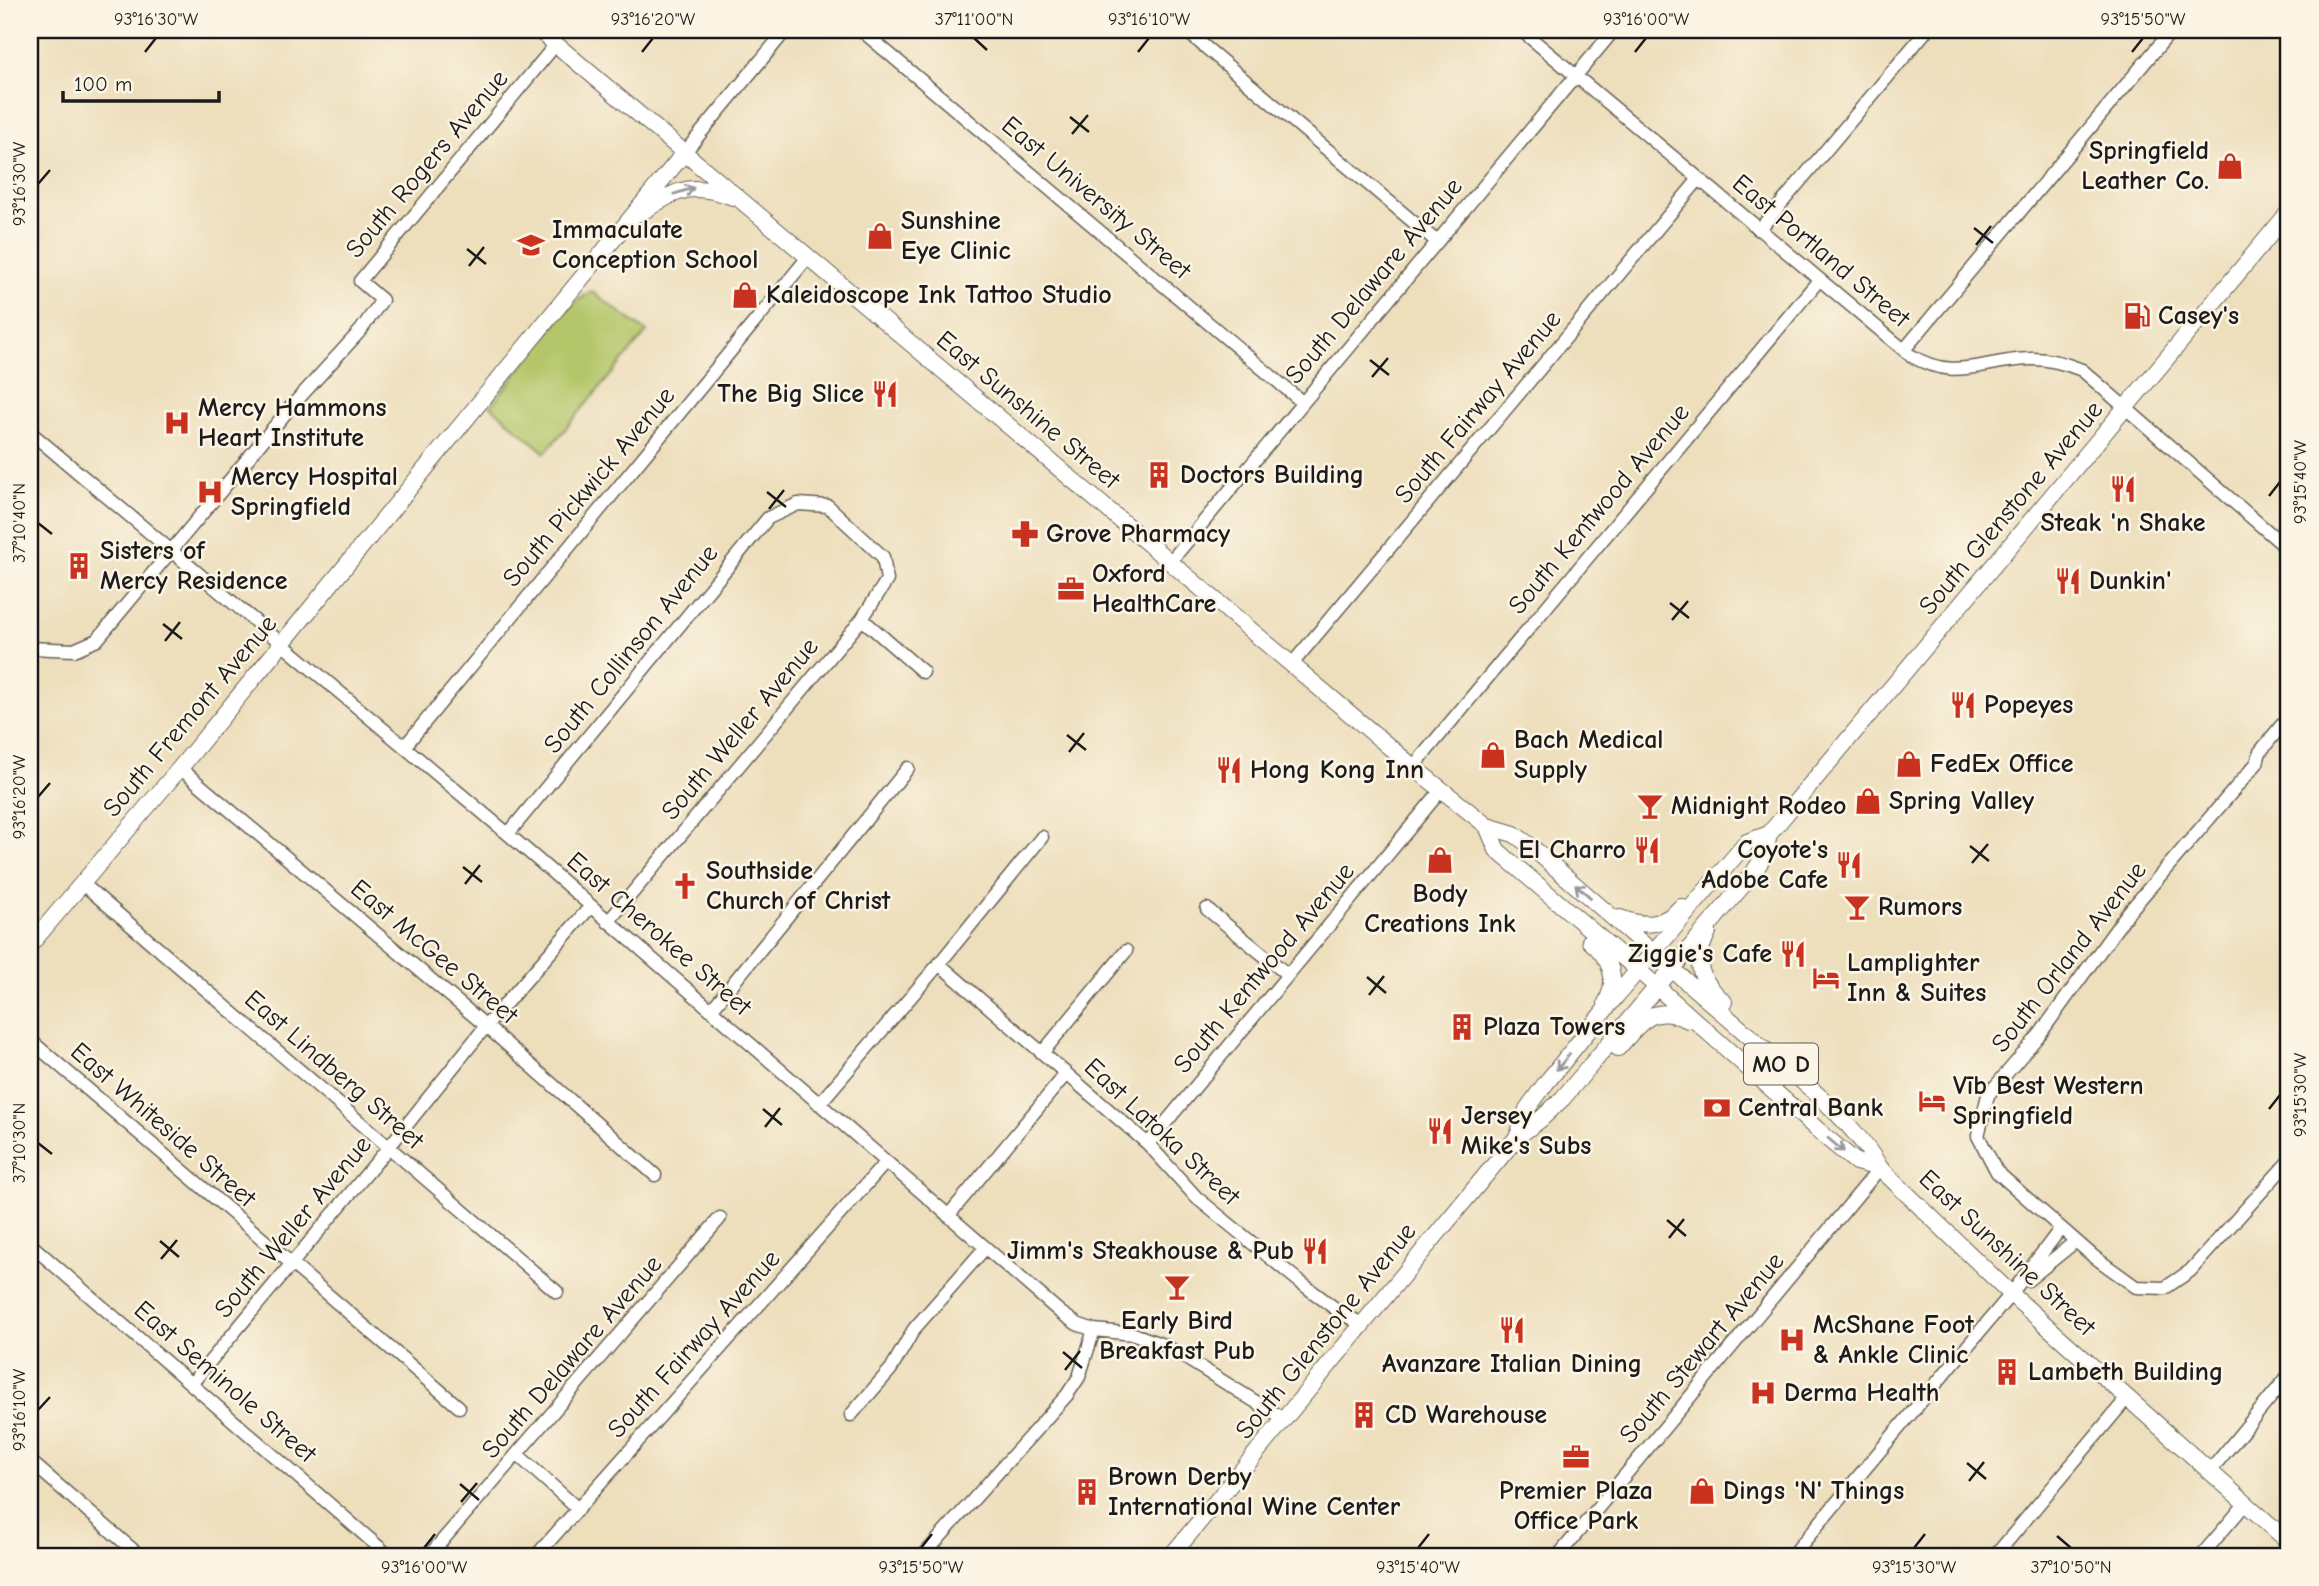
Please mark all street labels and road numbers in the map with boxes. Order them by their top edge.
street label: South Rogers Avenue [340,64,514,264]
street label: East University Street [995,110,1198,287]
street label: East Portland Street [1726,168,1917,335]
street label: South Delaware Avenue [1279,172,1469,390]
street label: South Fairway Avenue [1389,304,1567,510]
street label: East Sunshine Street [930,325,1127,496]
street label: South Pickwick Avenue [497,381,681,593]
street label: South Glenstone Avenue [1913,395,2109,621]
street label: South Kentwood Avenue [1502,398,1696,620]
street label: South Collinson Avenue [538,539,724,759]
street label: South Fremont Avenue [97,609,283,823]
street label: South Weller Avenue [655,632,825,826]
street label: East Cherokee Street [561,846,758,1023]
street label: South Orland Avenue [1985,856,2153,1058]
street label: South Kentwood Avenue [1167,857,1361,1079]
street label: East McGee Street [344,873,525,1032]
street label: East Lindberg Street [238,984,431,1157]
street label: East Whiteside Street [64,1036,263,1215]
road number: MO D [1744,1044,1818,1084]
street label: East Latoka Street [1078,1052,1247,1213]
street label: South Weller Avenue [208,1130,378,1324]
street label: East Sunshine Street [1913,1164,2102,1343]
street label: South Glenstone Avenue [1229,1217,1423,1445]
street label: South Fairway Avenue [602,1244,786,1444]
street label: South Stewart Avenue [1613,1247,1791,1449]
street label: South Delaware Avenue [476,1249,668,1465]
street label: East Seminole Street [128,1295,323,1470]

